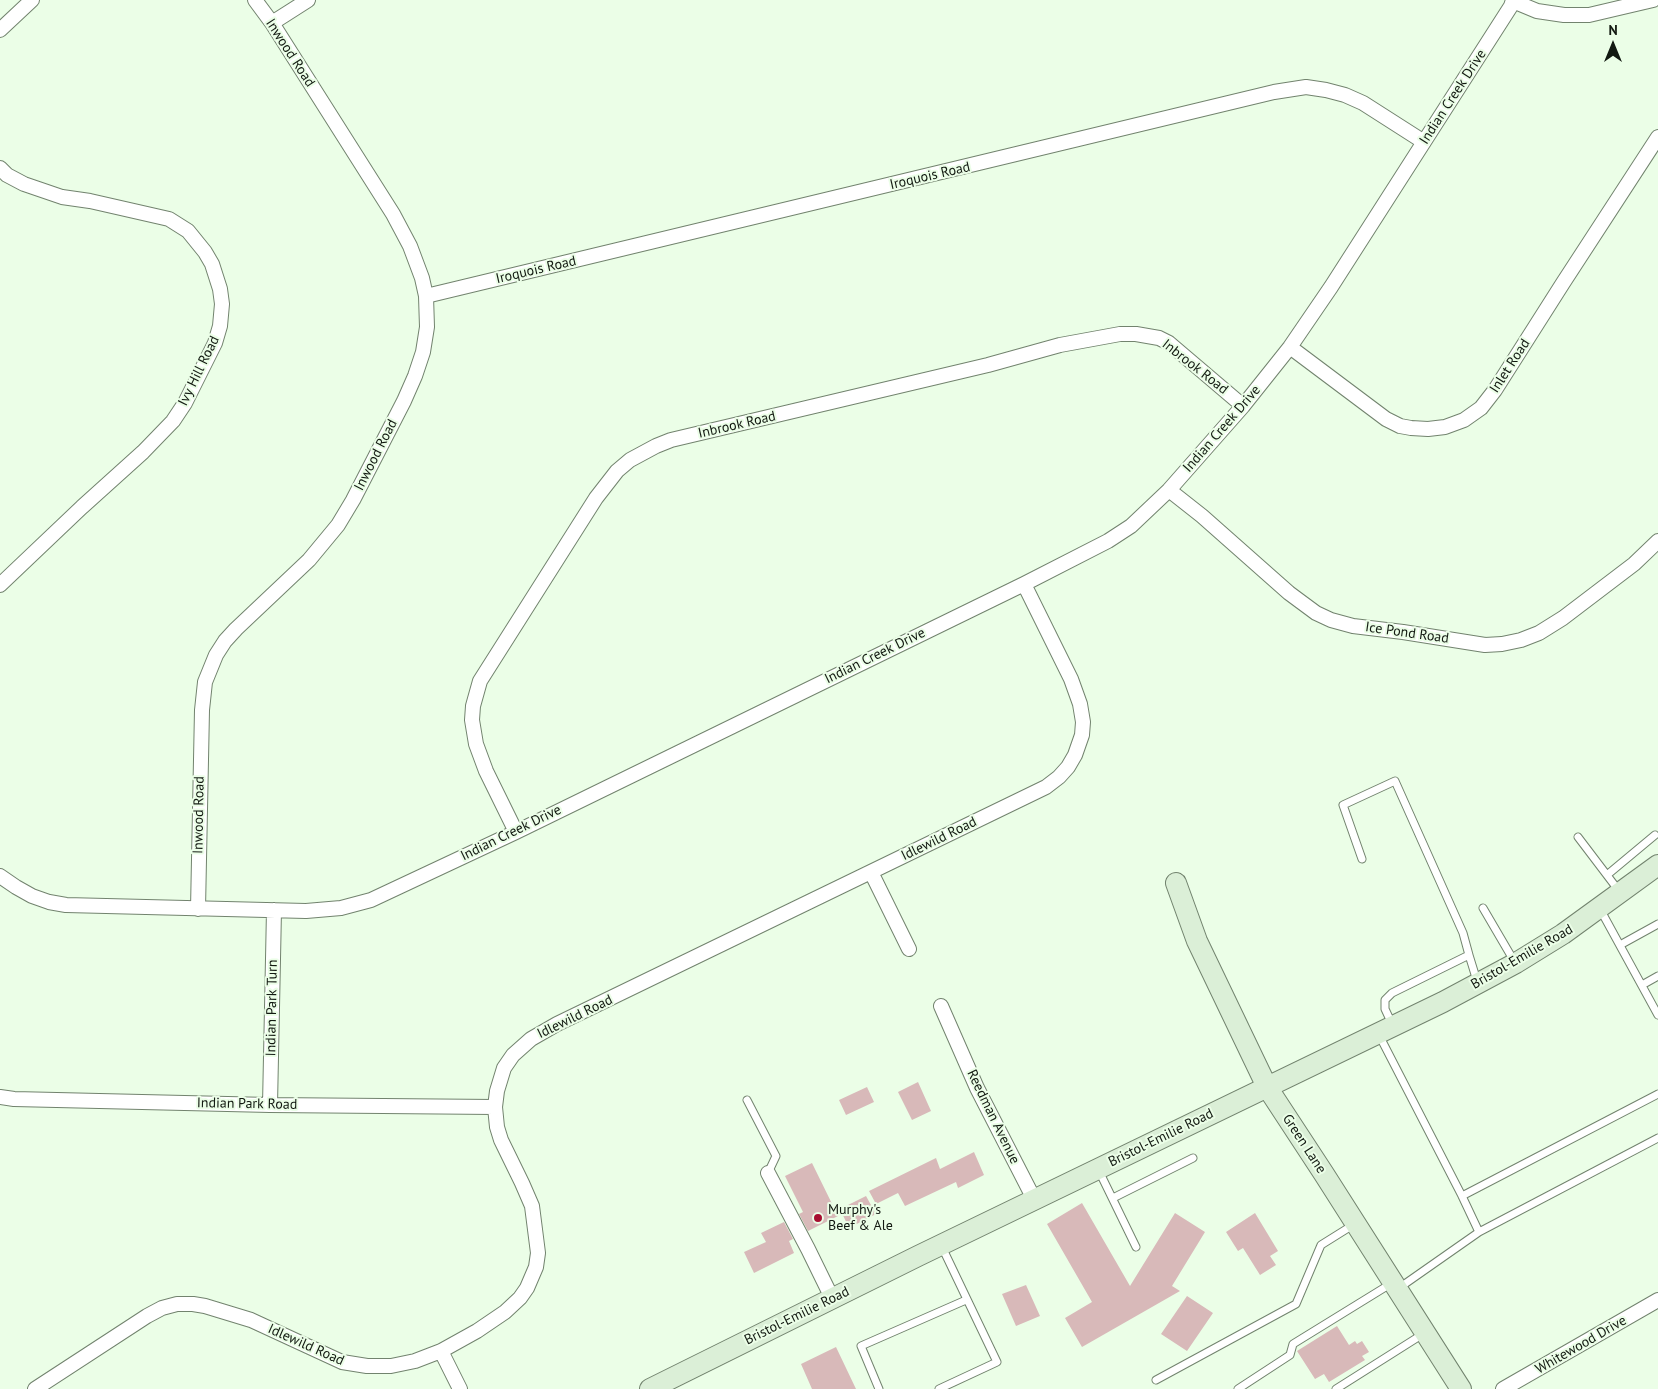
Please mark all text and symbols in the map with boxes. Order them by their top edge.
street label: Inwood Road [262,16,318,90]
north arrow [1588,20,1638,70]
text: N [1608,21,1618,39]
street label: Indian Creek Drive [1416,46,1490,148]
street label: Iroquois Road [888,159,972,193]
street label: Iroquois Road [494,253,578,287]
street label: Ivy Hill Road [175,333,223,409]
street label: Inbrook Road [1159,336,1231,398]
street label: Inlet Road [1486,336,1534,396]
street label: Indian Creek Drive [1180,382,1264,476]
street label: Inbrook Road [697,408,777,442]
street label: Inwood Road [351,417,401,493]
street label: Ice Pond Road [1364,619,1450,647]
street label: Indian Creek Drive [822,624,928,688]
street label: Inwood Road [190,776,208,854]
street label: Indian Creek Drive [458,801,564,865]
street label: Idlewild Road [899,814,979,864]
street label: Bristol-Emilie Road [1468,921,1576,993]
street label: Indian Park Turn [263,959,281,1057]
street label: Idlewild Road [535,992,615,1042]
street label: Reedman Avenue [963,1067,1023,1167]
street label: Indian Park Road [197,1095,297,1113]
street label: Bristol-Emilie Road [1106,1105,1216,1171]
street label: Green Lane [1279,1111,1329,1177]
place label: Murphy's Beef & Ale [828,1202,893,1234]
marker: Murphy's Beef & Ale [812,1212,824,1224]
street label: Bristol-Emilie Road [742,1283,852,1349]
street label: Whitewood Drive [1532,1312,1630,1378]
street label: Idlewild Road [265,1321,347,1369]

